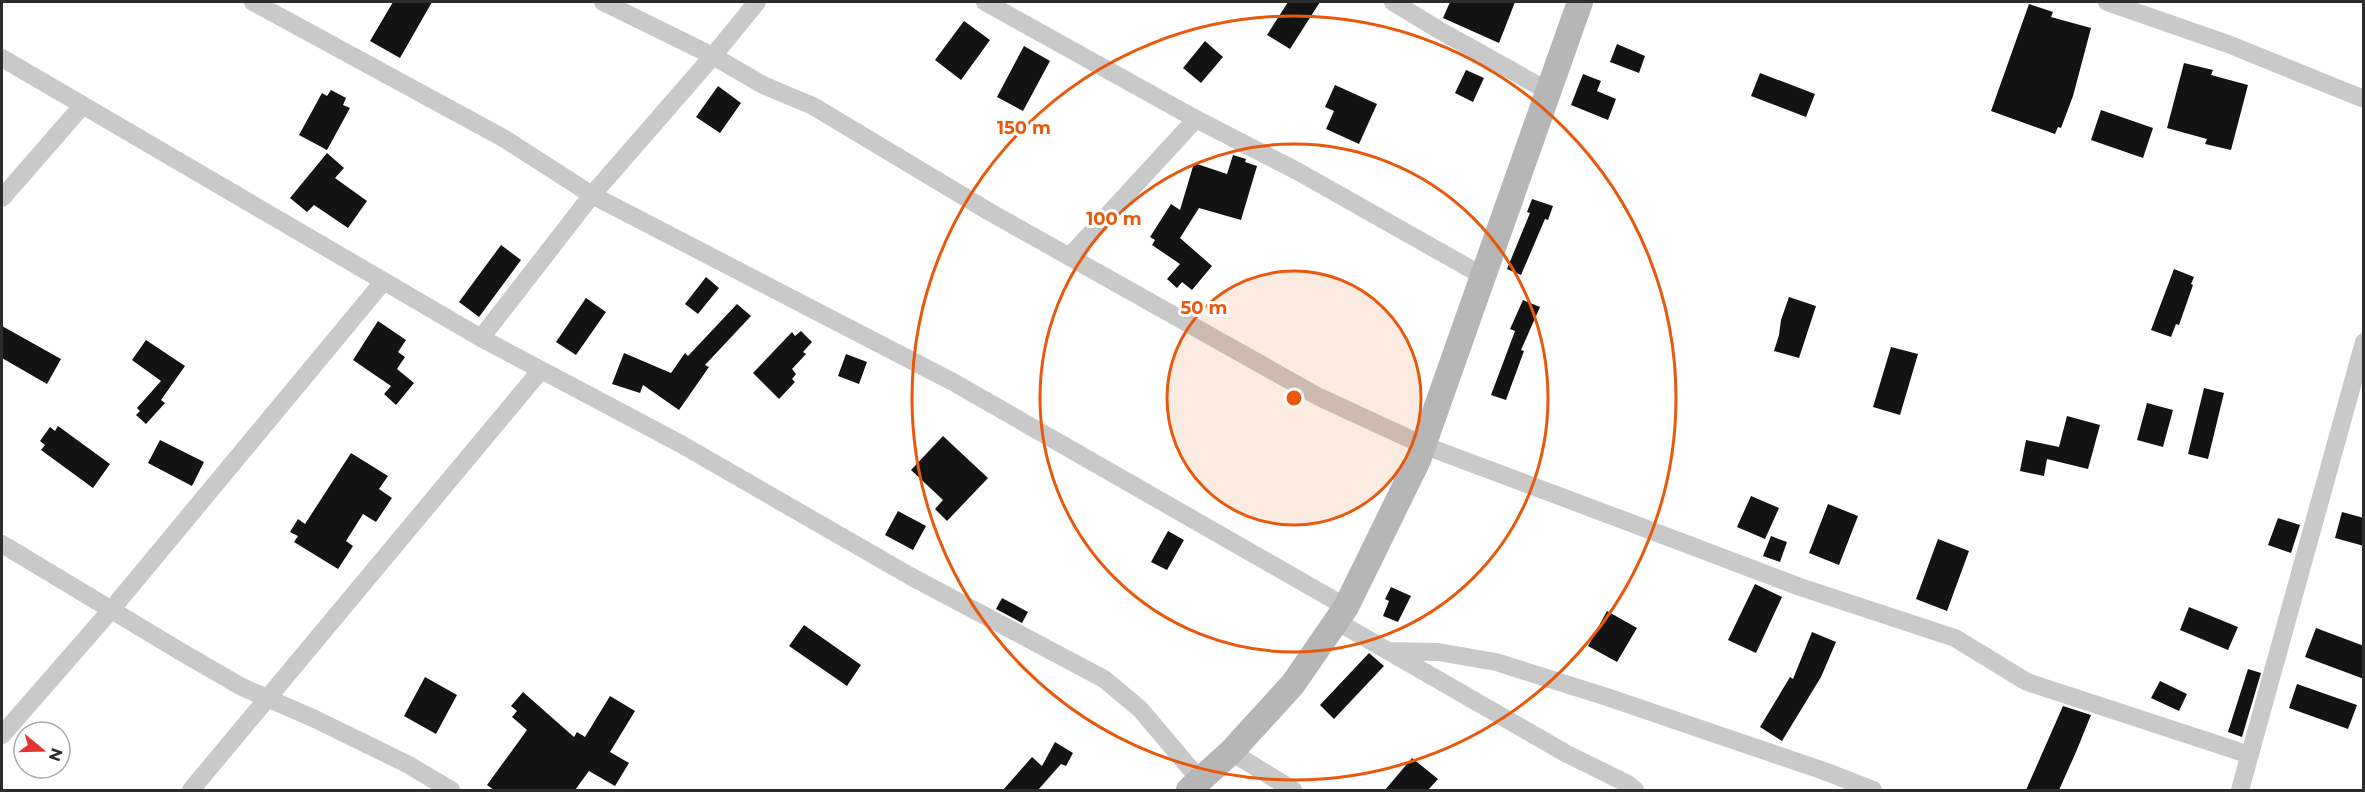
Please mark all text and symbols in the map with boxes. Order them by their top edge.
text: 150 m [997,117,1051,139]
text: 100 m [1086,208,1142,230]
text: 50 m [1181,297,1227,319]
centre of rings [1284,388,1304,408]
north arrow [12,720,72,780]
text: N [45,746,67,764]

